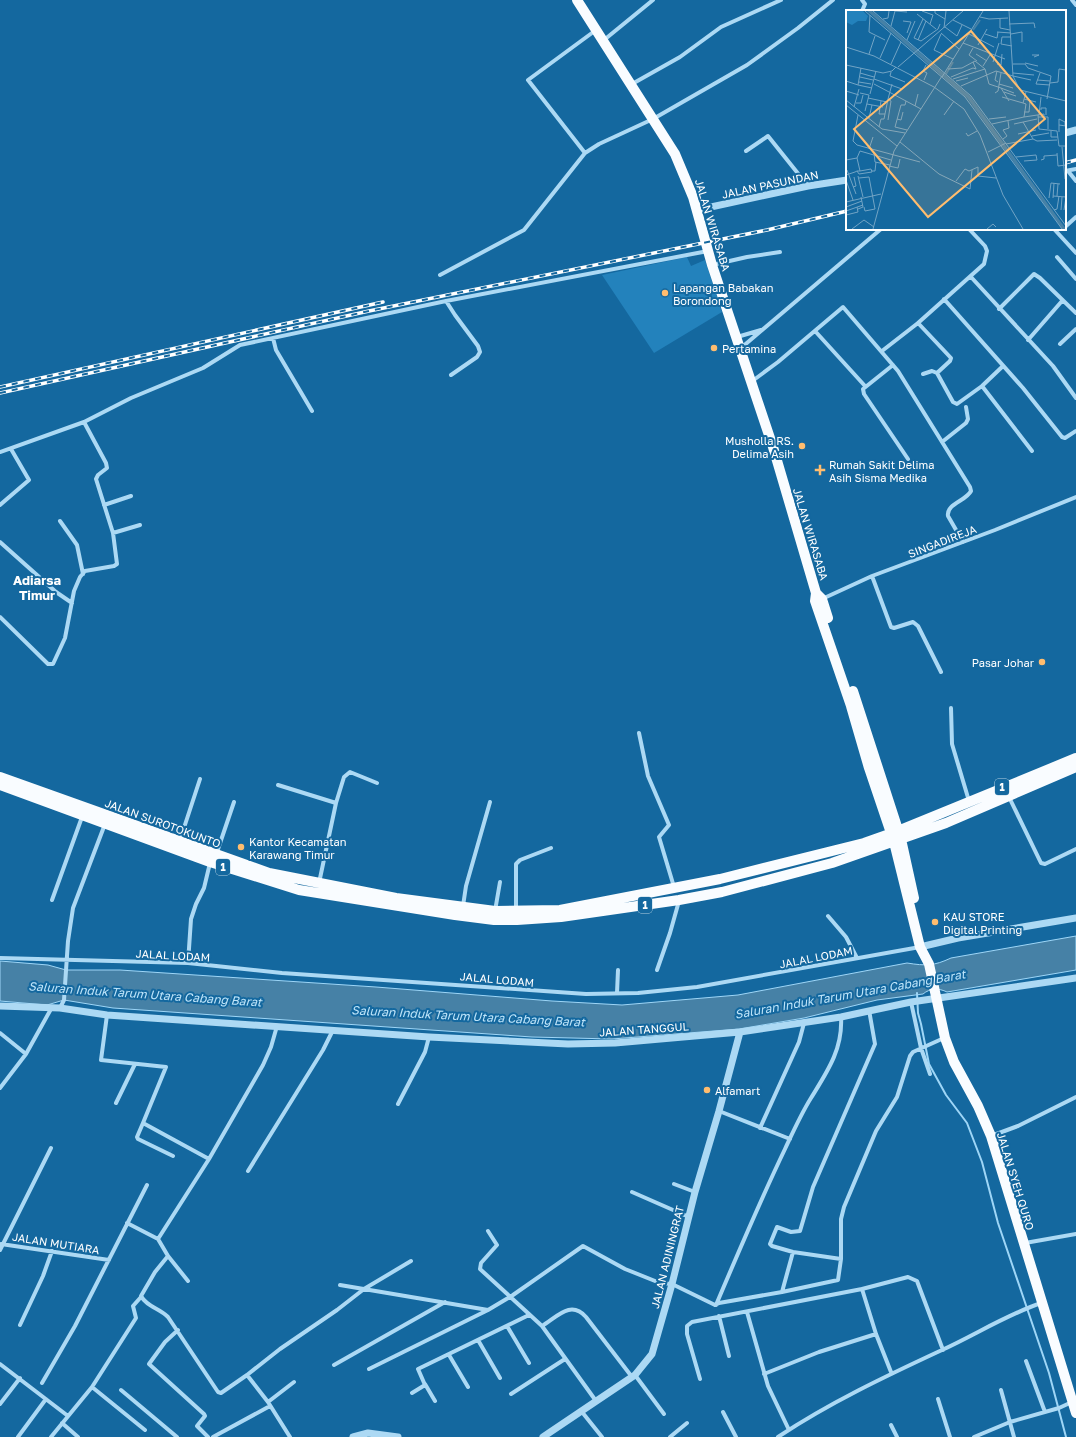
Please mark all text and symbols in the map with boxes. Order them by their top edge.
inset map [846,10,1066,230]
street label: JALAN PASUNDAN [720,167,820,201]
street label: JALAN WIRASABA [693,177,733,273]
place label: Lapangan Babakan Borondong [673,281,773,307]
marker: Lapangan Babakan Borondong [660,288,670,298]
place label: Pertamina [722,342,776,355]
marker: Pertamina [709,343,719,353]
place label: Musholla RS. Delima Asih [725,434,794,460]
marker: Musholla RS. Delima Asih [797,441,807,451]
place label: Rumah Sakit Delima Asih Sisma Medika [829,458,934,484]
marker: Rumah Sakit Delima Asih Sisma Medika [814,464,826,476]
street label: JALAN WIRASABA [791,486,831,582]
street label: SINGADIREJA [906,522,979,560]
district label: Adiarsa Timur [13,572,62,603]
place label: Pasar Johar [972,656,1035,669]
marker: Pasar Johar [1037,657,1047,667]
road number: 1 [995,779,1009,795]
street label: JALAN SUROTOKUNTO [103,796,223,850]
place label: Kantor Kecamatan Karawang Timur [249,835,347,861]
marker: Kantor Kecamatan Karawang Timur [236,842,246,852]
road number: 1 [216,859,230,875]
road number: 1 [638,897,652,913]
place label: KAU STORE Digital Printing [943,910,1022,936]
marker: KAU STORE Digital Printing [930,917,940,927]
street label: JALAL LODAM [778,944,854,970]
street label: JALAL LODAM [135,947,211,963]
water label: Saluran Induk Tarum Utara Cabang Barat [734,966,968,1022]
street label: JALAL LODAM [459,969,535,989]
water label: Saluran Induk Tarum Utara Cabang Barat [28,978,263,1010]
water label: Saluran Induk Tarum Utara Cabang Barat [351,1002,586,1030]
street label: JALAN TANGGUL [599,1019,690,1039]
place label: Alfamart [715,1084,760,1097]
marker: Alfamart [702,1085,712,1095]
street label: JALAN SYEH QURO [995,1130,1037,1232]
street label: JALAN ADININGRAT [648,1204,686,1310]
street label: JALAN MUTIARA [11,1230,101,1256]

